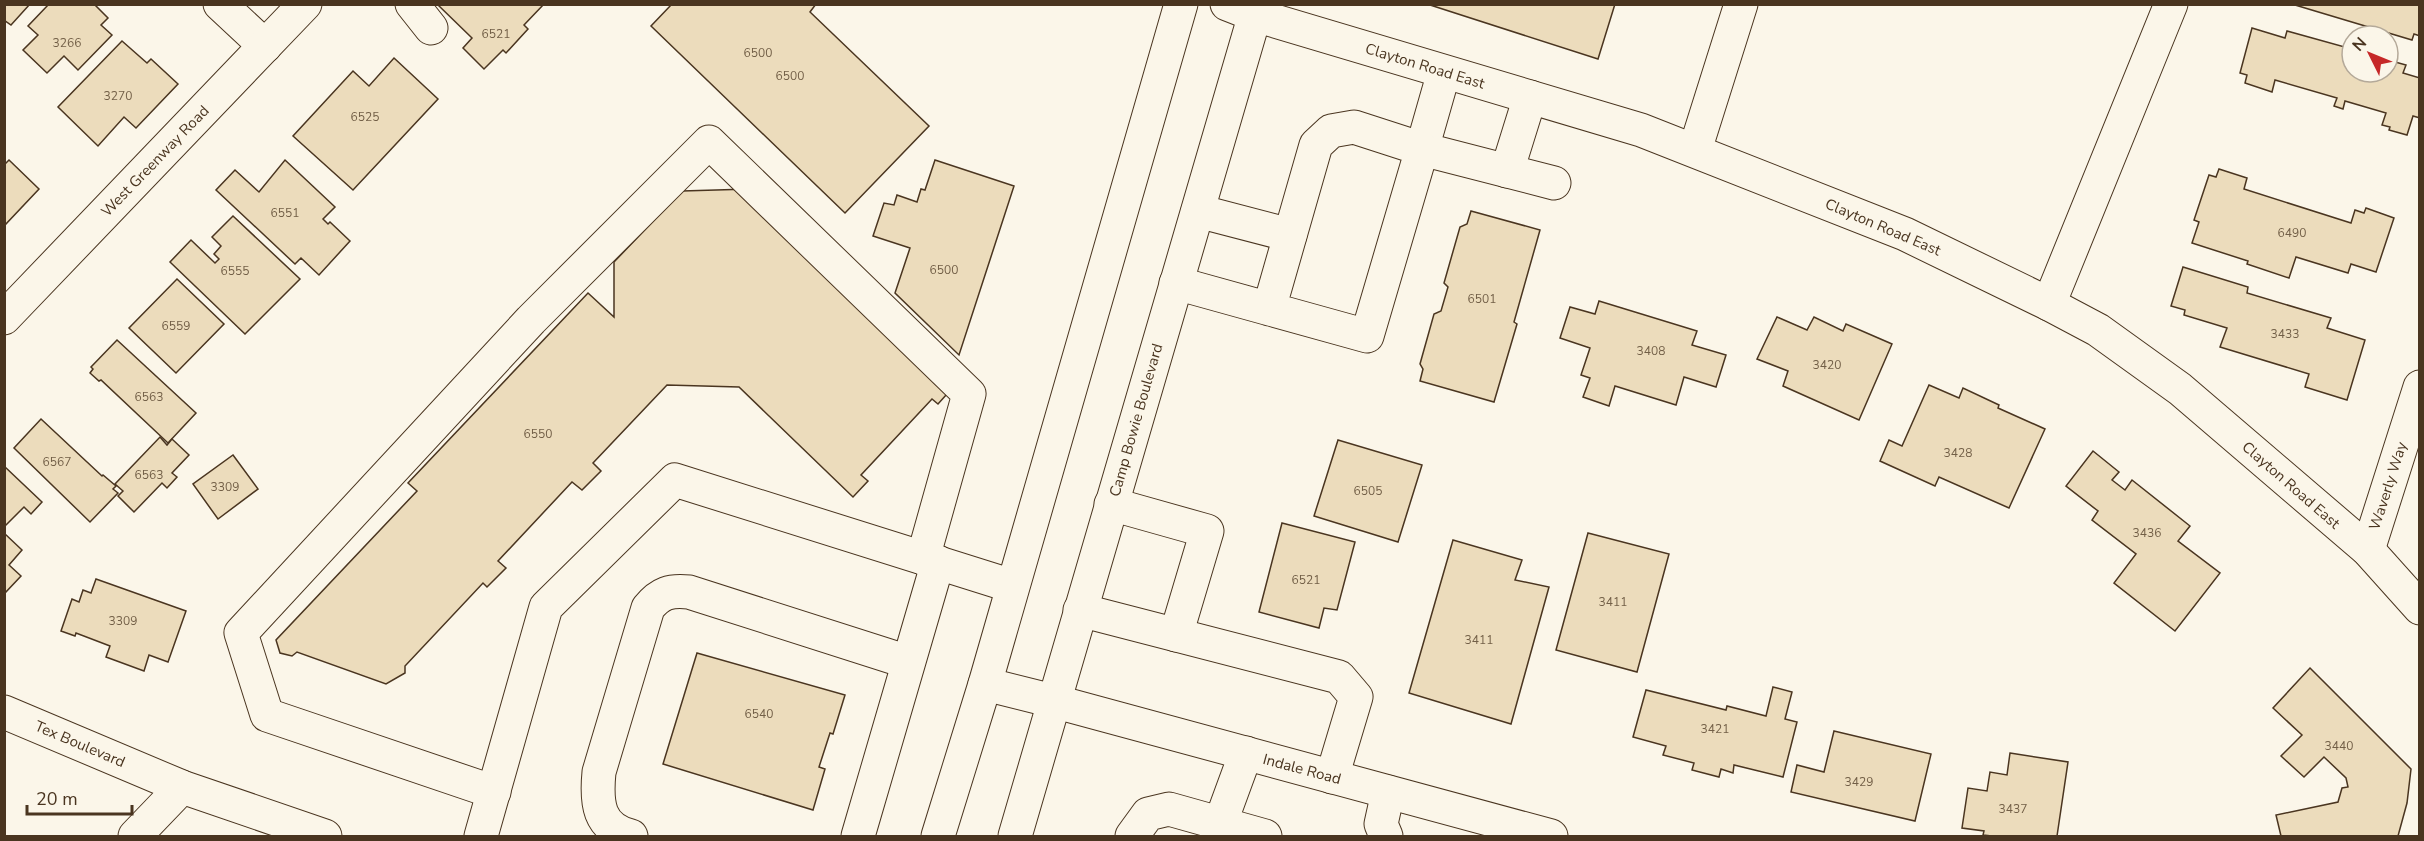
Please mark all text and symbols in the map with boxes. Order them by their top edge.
north arrow [2340,24,2400,84]
house number: 6521 [482,26,510,42]
text: N [2348,33,2372,56]
house number: 3266 [53,35,81,51]
street label: Clayton Road East [1363,38,1488,94]
house number: 6500 [744,45,772,61]
house number: 6500 [776,68,804,84]
house number: 3270 [104,88,132,104]
street label: West Greenway Road [97,101,213,221]
house number: 6525 [351,109,379,125]
street label: Clayton Road East [1822,194,1945,261]
house number: 6551 [271,205,299,221]
house number: 6490 [2278,225,2306,241]
house number: 6500 [930,262,958,278]
house number: 6555 [221,263,249,279]
house number: 6501 [1468,291,1496,307]
house number: 6559 [162,318,190,334]
house number: 3433 [2271,326,2299,342]
street label: Camp Bowie Boulevard [1105,341,1167,499]
house number: 3408 [1637,343,1665,359]
house number: 3420 [1813,357,1841,373]
house number: 6563 [135,389,163,405]
house number: 6550 [524,426,552,442]
street label: Clayton Road East [2238,437,2345,534]
street label: Waverly Way [2364,439,2412,533]
house number: 3428 [1944,445,1972,461]
house number: 6567 [43,454,71,470]
house number: 6563 [135,467,163,483]
house number: 3309 [211,479,239,495]
house number: 6505 [1354,483,1382,499]
house number: 3436 [2133,525,2161,541]
house number: 6521 [1292,572,1320,588]
house number: 3411 [1599,594,1627,610]
house number: 3309 [109,613,137,629]
house number: 3411 [1465,632,1493,648]
house number: 6540 [745,706,773,722]
street label: Tex Boulevard [32,716,128,772]
house number: 3421 [1701,721,1729,737]
house number: 3440 [2325,738,2353,754]
street label: Indale Road [1261,749,1343,789]
house number: 3429 [1845,774,1873,790]
scale bar [27,778,132,816]
text: 20 m [36,787,78,811]
house number: 3437 [1999,801,2027,817]

